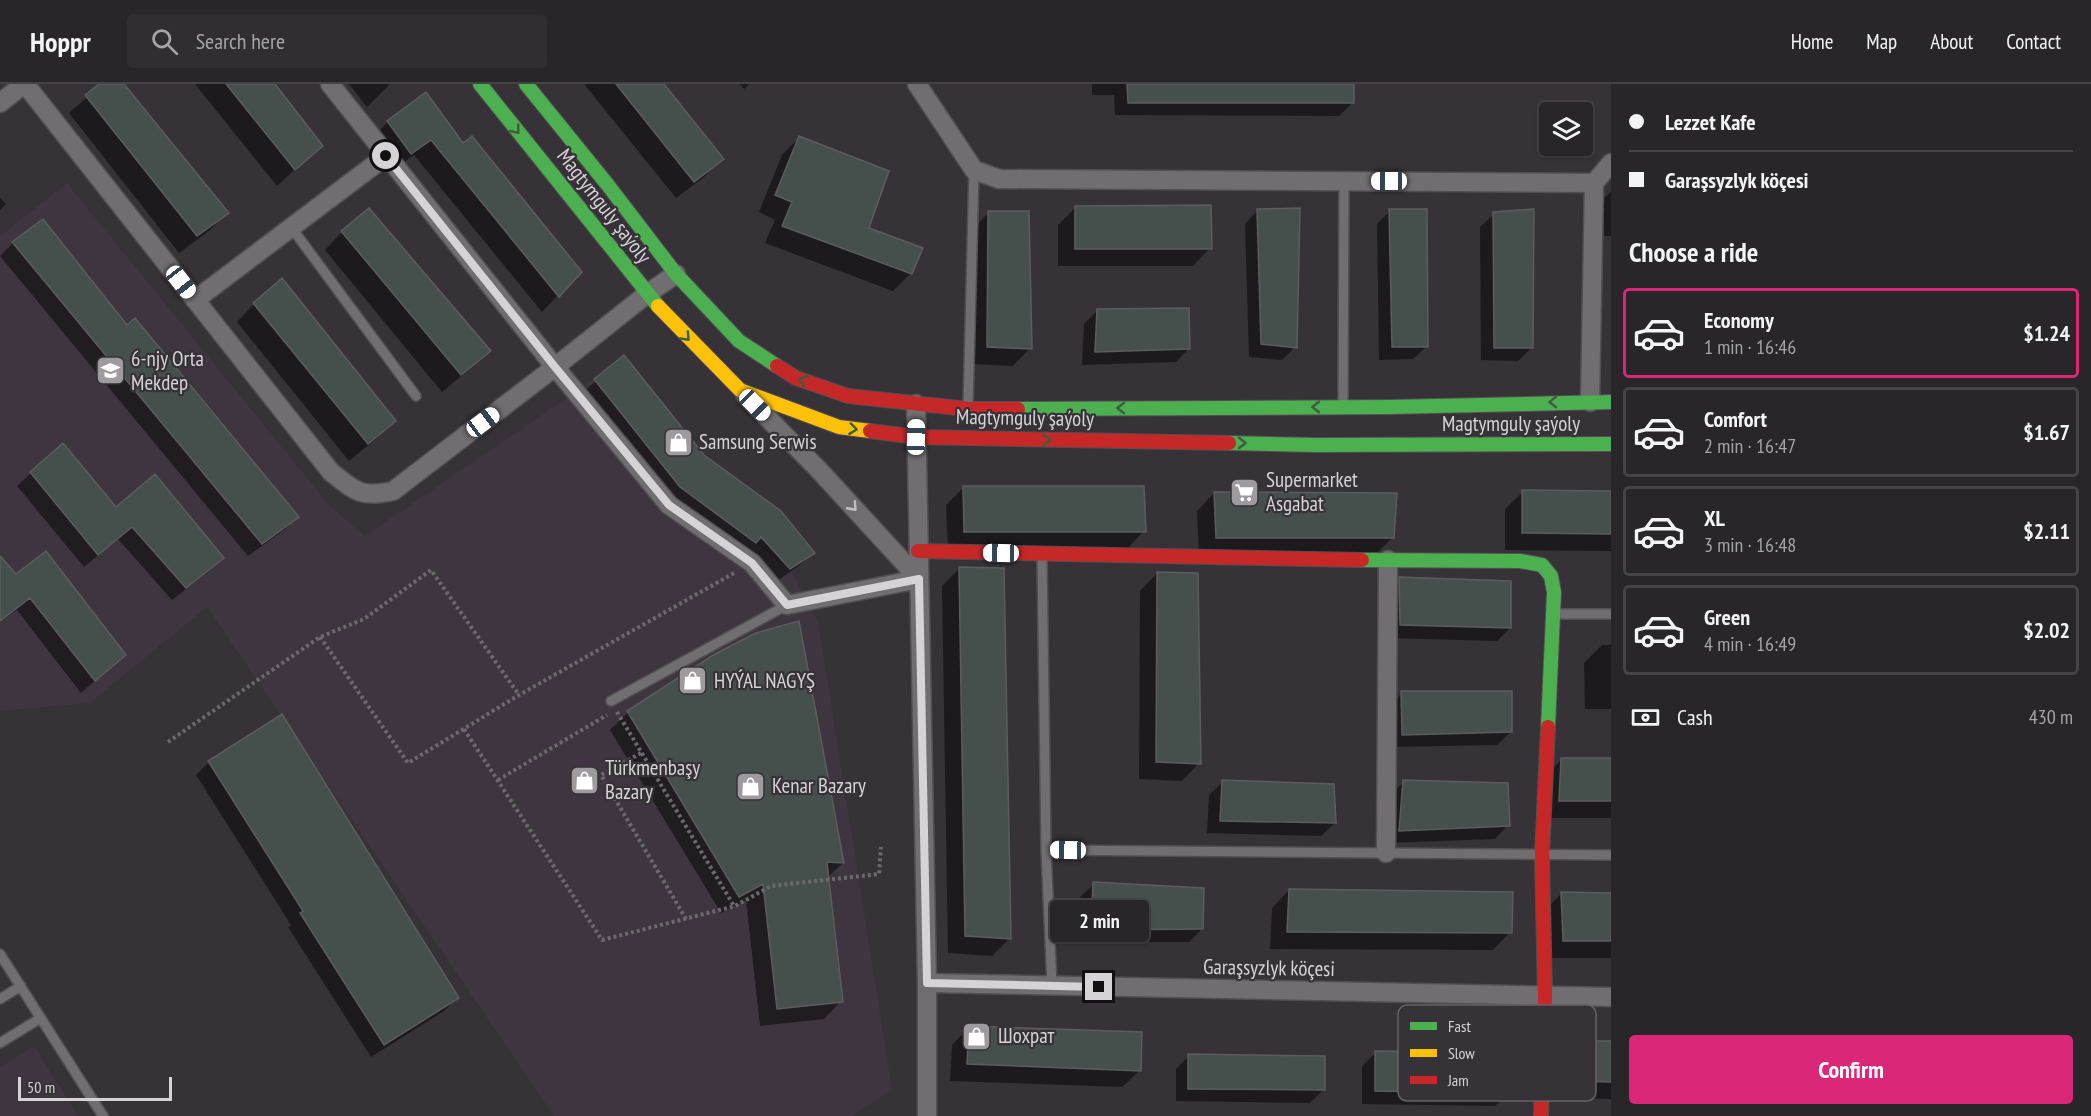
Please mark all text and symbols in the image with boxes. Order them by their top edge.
search box [127,14,547,68]
text: Hoppr [30,23,91,60]
icon: search [148,25,181,58]
text: Search here [196,27,285,55]
text: Home [1791,28,1833,55]
text: Map [1866,28,1897,55]
text: About [1930,28,1973,55]
text: Contact [2006,28,2061,55]
map controls [1539,102,1593,156]
button: layers [1539,102,1593,156]
text: Lezzet Kafe [1665,108,1756,136]
one-way arrow [509,123,520,134]
route start [372,142,399,169]
street label: Magtymguly şaýoly [551,143,658,269]
text: Garaşsyzlyk köçesi [1665,166,1809,194]
car [1371,172,1407,190]
text: Choose a ride [1629,235,1758,269]
car [163,262,199,302]
icon: car [1632,306,1686,360]
text: Economy [1704,306,1774,334]
text: $1.24 [2023,319,2070,347]
one-way arrow [679,330,690,341]
text: 1 min · 16:46 [1704,334,1796,360]
place label: 6-njy Orta Mekdep [131,345,204,396]
school or university icon: 6-njy Orta Mekdep [94,355,126,387]
one-way arrow [798,375,809,388]
car [736,386,774,424]
one-way arrow [1548,396,1557,409]
one-way arrow [1311,401,1320,413]
one-way arrow [1116,402,1125,414]
street label: Magtymguly şaýoly [956,403,1094,432]
car [463,404,503,440]
icon: car [1632,405,1686,459]
text: Comfort [1704,405,1767,433]
street label: Magtymguly şaýoly [1442,410,1580,437]
text: $1.67 [2023,418,2070,446]
car [907,419,925,455]
one-way arrow [848,422,857,435]
shop icon: Samsung Serwis [662,426,694,458]
place label: Samsung Serwis [699,428,816,455]
text: 2 min · 16:47 [1704,433,1796,459]
one-way arrow [1043,434,1052,446]
one-way arrow [1237,437,1246,450]
place label: Supermarket Asgabat [1266,466,1358,517]
supermarket icon: Supermarket Asgabat [1229,476,1261,508]
one-way arrow [846,500,857,511]
icon: car [1632,504,1686,558]
text: XL [1704,504,1725,532]
text: $2.11 [2023,517,2070,545]
text: 3 min · 16:48 [1704,532,1796,558]
car [983,544,1019,562]
icon: car [1632,603,1686,657]
text: Green [1704,603,1750,631]
text: $2.02 [2023,616,2070,644]
text: 4 min · 16:49 [1704,631,1796,657]
shop icon: HYÝAL NAGYŞ [677,665,709,697]
place label: HYÝAL NAGYŞ [714,667,815,694]
icon: cash [1629,701,1662,734]
text: Cash [1677,703,1713,731]
text: 430 m [2029,704,2073,730]
place label: Türkmenbaşy Bazary [605,754,700,805]
shop icon: Türkmenbaşy Bazary [568,764,600,796]
shop icon: Kenar Bazary [735,770,767,802]
place label: Kenar Bazary [772,772,866,799]
car [1050,841,1086,859]
callout: 2 min [1050,900,1148,942]
text: 2 min [1079,908,1120,934]
street label: Garaşsyzlyk köçesi [1203,953,1335,982]
route end [1085,973,1112,1000]
legend [1398,1005,1596,1101]
text: Fast [1448,1016,1471,1036]
shop icon: Шохрат [961,1020,993,1052]
place label: Шохрат [998,1022,1055,1049]
button: Confirm [1629,1035,2073,1104]
text: Slow [1448,1043,1475,1063]
text: Jam [1447,1070,1469,1090]
scale bar [18,1074,172,1102]
text: 50 m [27,1077,55,1097]

